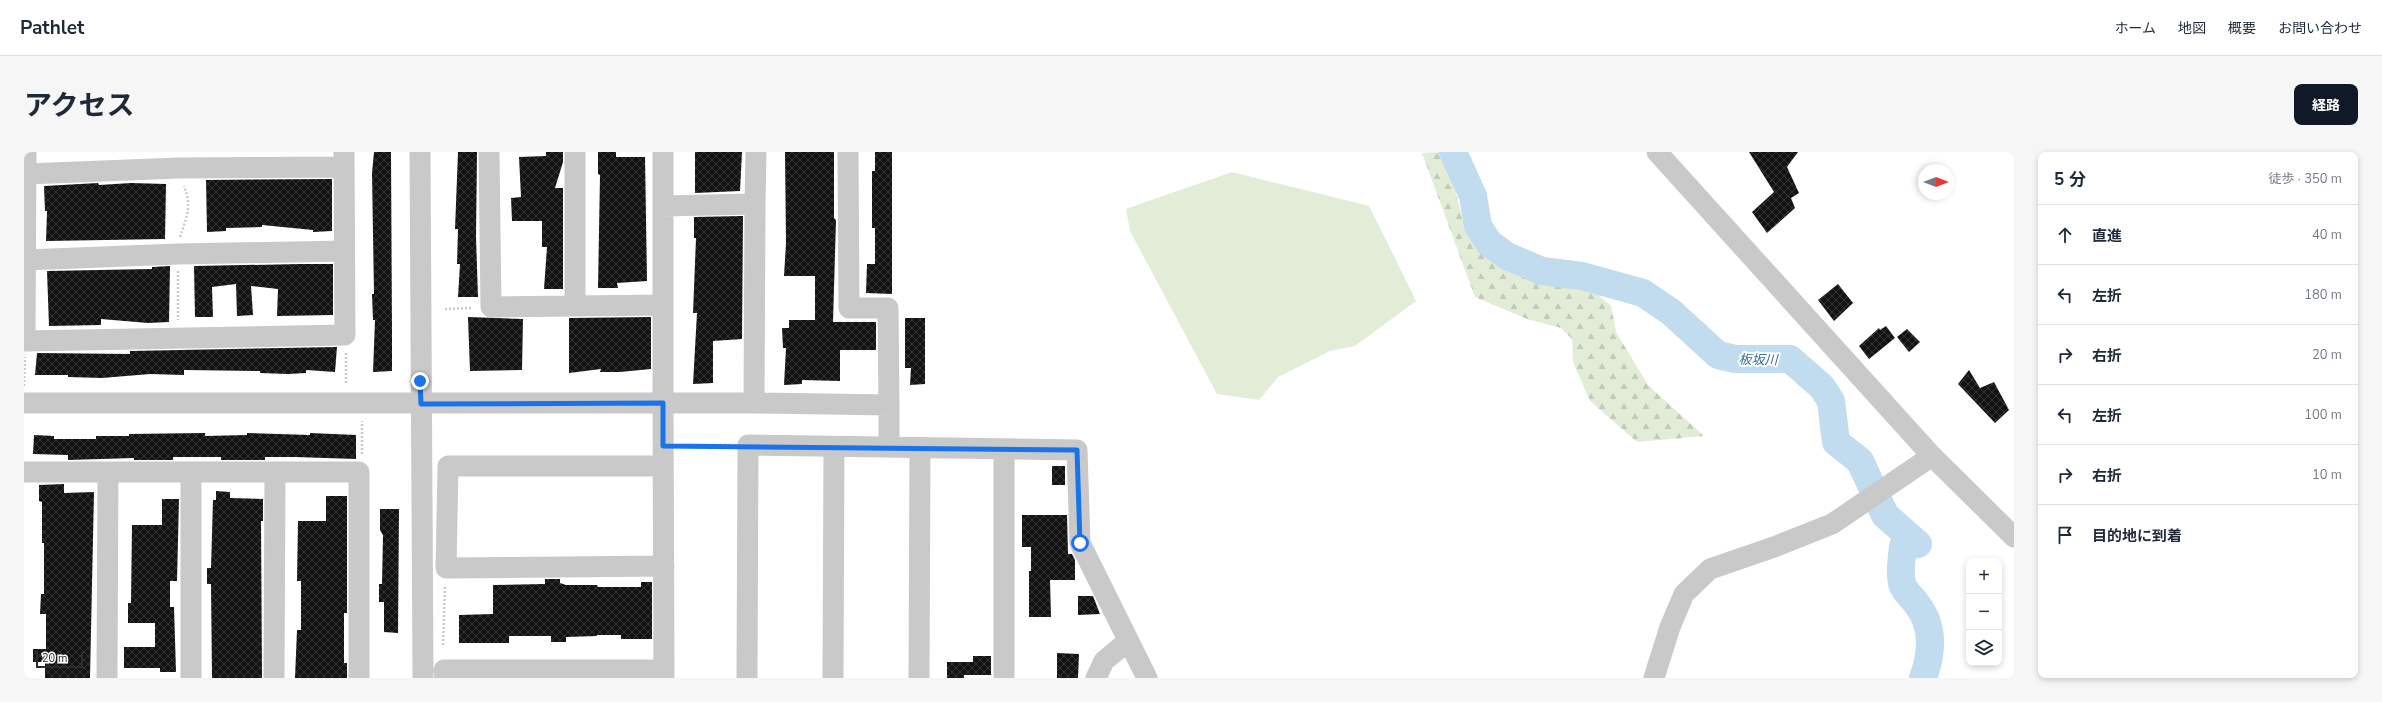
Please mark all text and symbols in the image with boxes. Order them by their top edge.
text: Pathlet [20,15,84,41]
text: ホーム [2114,19,2156,38]
text: 地図 [2178,19,2206,38]
text: 概要 [2228,19,2256,38]
text: お問い合わせ [2278,19,2362,38]
button: 経路 [2294,84,2358,125]
text: アクセス [24,87,135,125]
north arrow [1918,164,1954,200]
text: 5 分 [2054,168,2086,191]
text: 徒歩 · 350 m [2268,170,2342,188]
icon: ahead [2054,224,2076,246]
text: 直進 [2092,226,2122,246]
text: 40 m [2312,226,2342,244]
icon: left [2054,284,2076,306]
text: 左折 [2092,286,2122,306]
text: 180 m [2304,286,2342,304]
icon: right [2054,344,2076,366]
text: 右折 [2092,346,2122,366]
text: 20 m [2312,346,2342,364]
water label: 板坂川 [1738,351,1780,369]
route end [411,372,429,390]
icon: left [2054,404,2076,426]
text: 左折 [2092,406,2122,426]
text: 100 m [2304,406,2342,424]
icon: right [2054,464,2076,486]
text: 右折 [2092,466,2122,486]
text: 10 m [2312,466,2342,484]
icon: arrive [2054,524,2076,546]
text: 目的地に到着 [2092,526,2182,546]
route start [1071,534,1089,552]
map controls [1966,558,2002,666]
button: + [1966,558,2002,594]
button: − [1966,594,2002,630]
button: layers [1966,630,2002,666]
scale bar [36,650,83,669]
text: 20 m [42,651,67,666]

